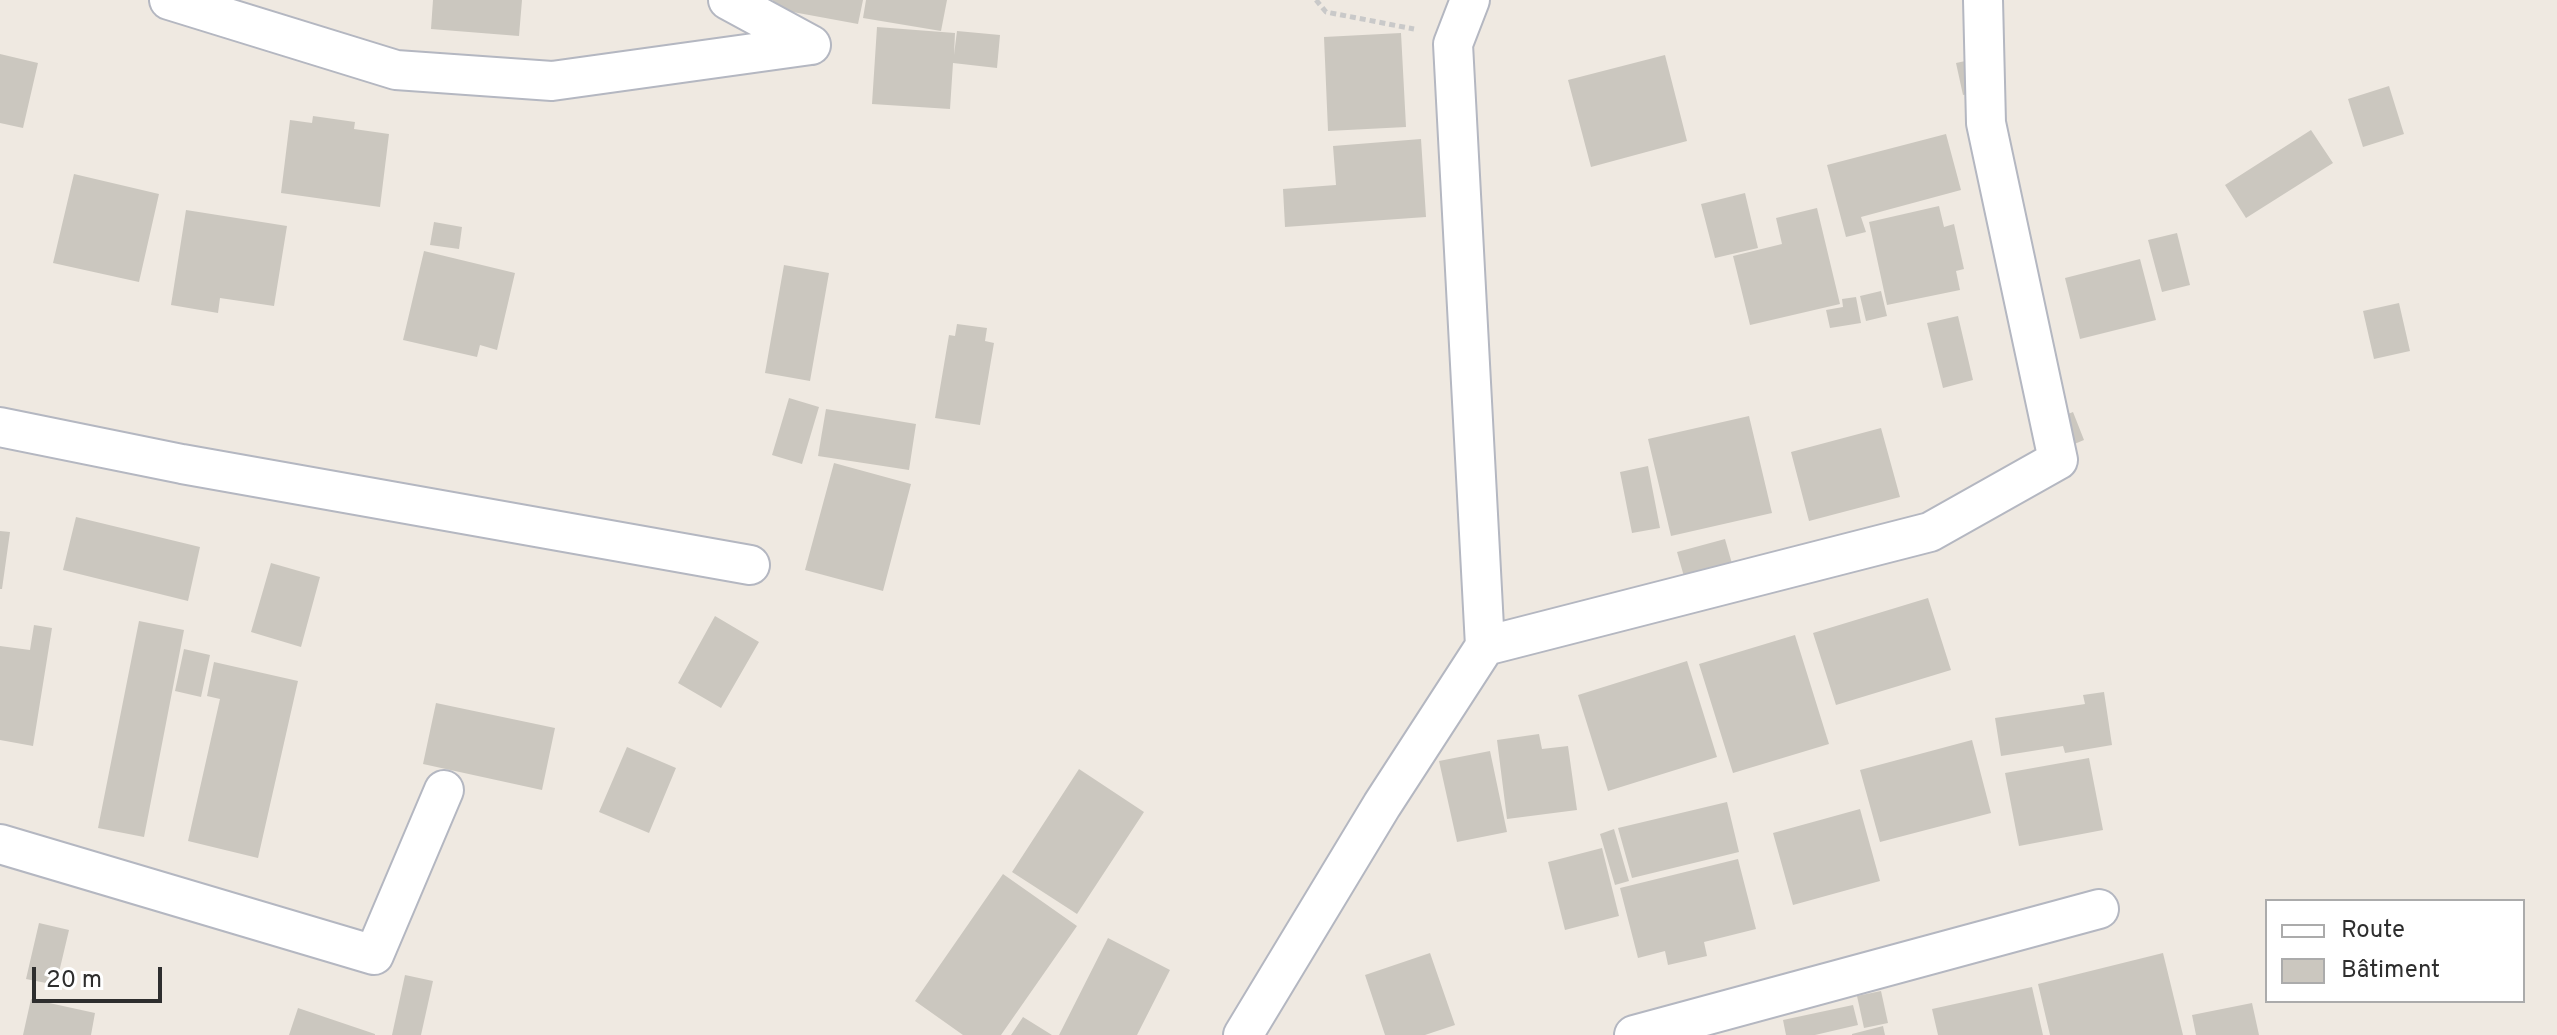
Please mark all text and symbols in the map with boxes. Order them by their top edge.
legend [2265,899,2525,1003]
text: Route [2341,916,2405,946]
scale bar [36,951,166,1001]
text: Bâtiment [2341,956,2440,986]
text: 20 m [46,966,102,996]

